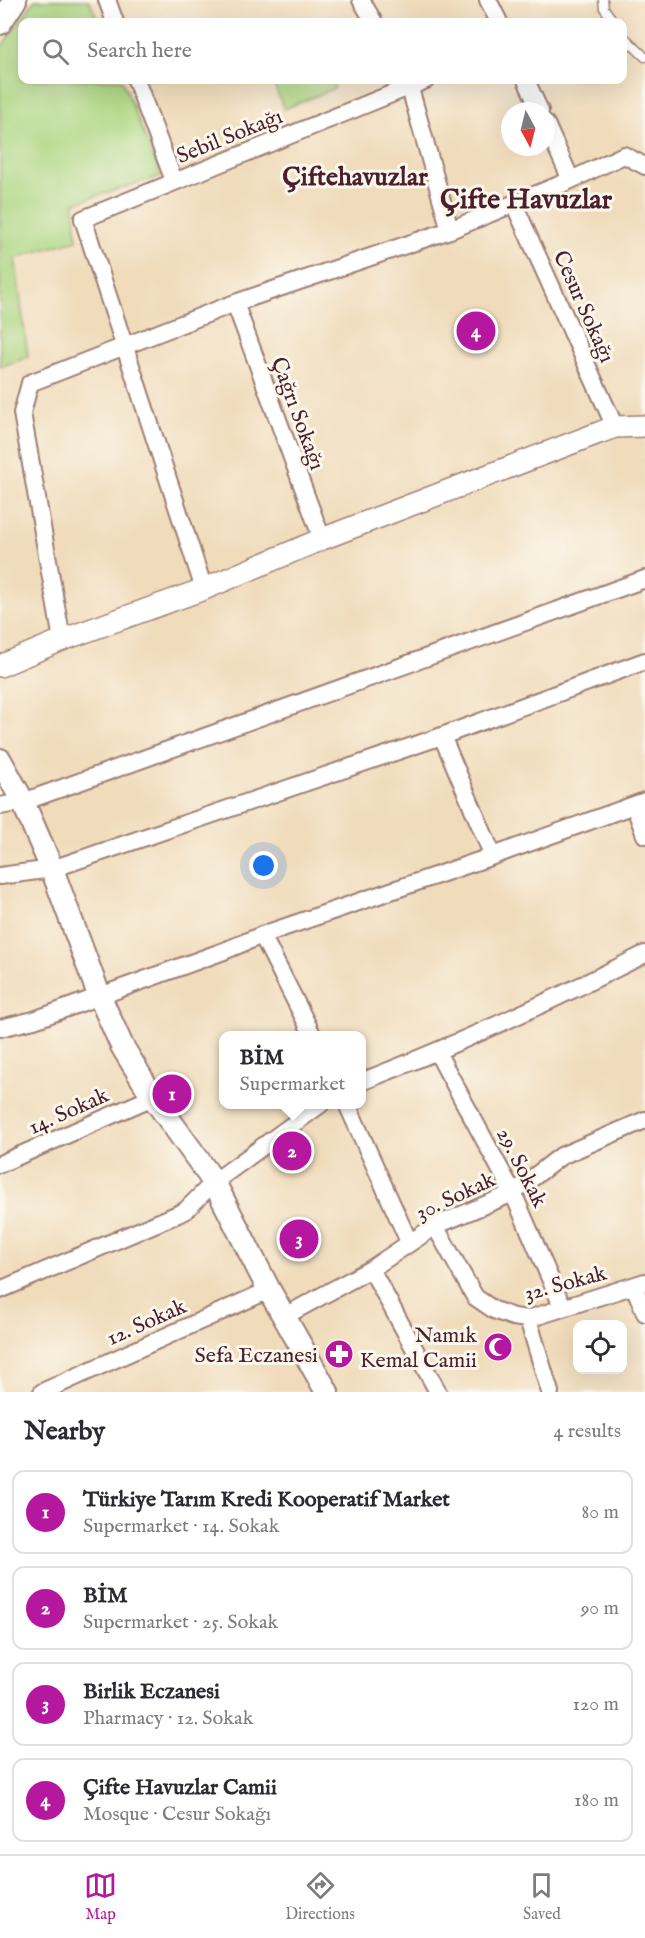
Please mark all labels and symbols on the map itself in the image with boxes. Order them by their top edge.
north arrow [501,102,555,156]
street label: Sebil Sokağı [173,103,287,171]
district label: Çiftehavuzlar [282,161,428,194]
district label: Çifte Havuzlar [440,183,613,218]
street label: Cesur Sokağı [546,246,620,367]
pin: 4 [456,308,496,354]
street label: Çağrı Sokağı [264,353,331,474]
your location [249,851,278,880]
pin: 1 [152,1072,192,1116]
street label: 14. Sokak [24,1082,114,1142]
street label: 29. Sokak [489,1123,553,1213]
pin: 2 [272,1128,312,1174]
street label: 30. Sokak [412,1166,500,1227]
pin: 3 [280,1216,318,1262]
street label: 32. Sokak [521,1259,610,1308]
street label: 12. Sokak [103,1293,191,1353]
place label: Namık Kemal Camii [360,1322,477,1375]
mosque icon: Namık Kemal Camii [482,1331,514,1363]
pharmacy icon: Sefa Eczanesi [323,1338,355,1370]
place label: Sefa Eczanesi [195,1342,318,1370]

